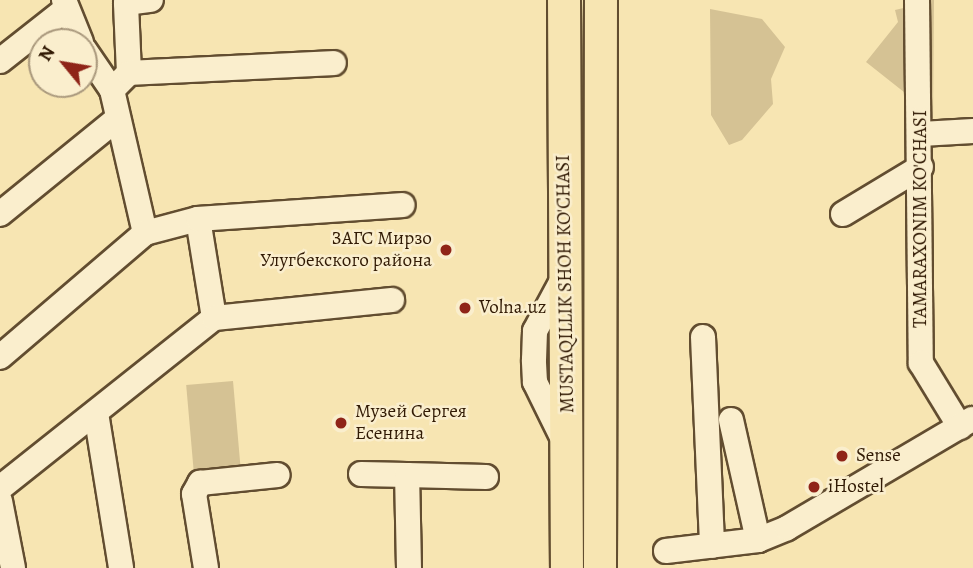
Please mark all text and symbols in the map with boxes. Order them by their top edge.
north arrow [28,28,98,98]
text: N [32,41,61,66]
street label: TAMARAXONIM KO'CHASI [910,110,932,328]
street label: MUSTAQILLIK SHOH KO'CHASI [552,155,580,413]
place label: ЗАГС Мирзо Улугбекского района [260,228,432,272]
marker: ЗАГС Мирзо Улугбекского района [438,242,454,258]
place label: Volna.uz [479,297,547,319]
marker: Volna.uz [457,300,473,316]
place label: Музей Сергея Есенина [355,401,467,445]
marker: Музей Сергея Есенина [333,415,349,431]
place label: Sense [856,445,901,467]
marker: Sense [834,448,850,464]
place label: iHostel [828,476,884,498]
marker: iHostel [806,479,822,495]

